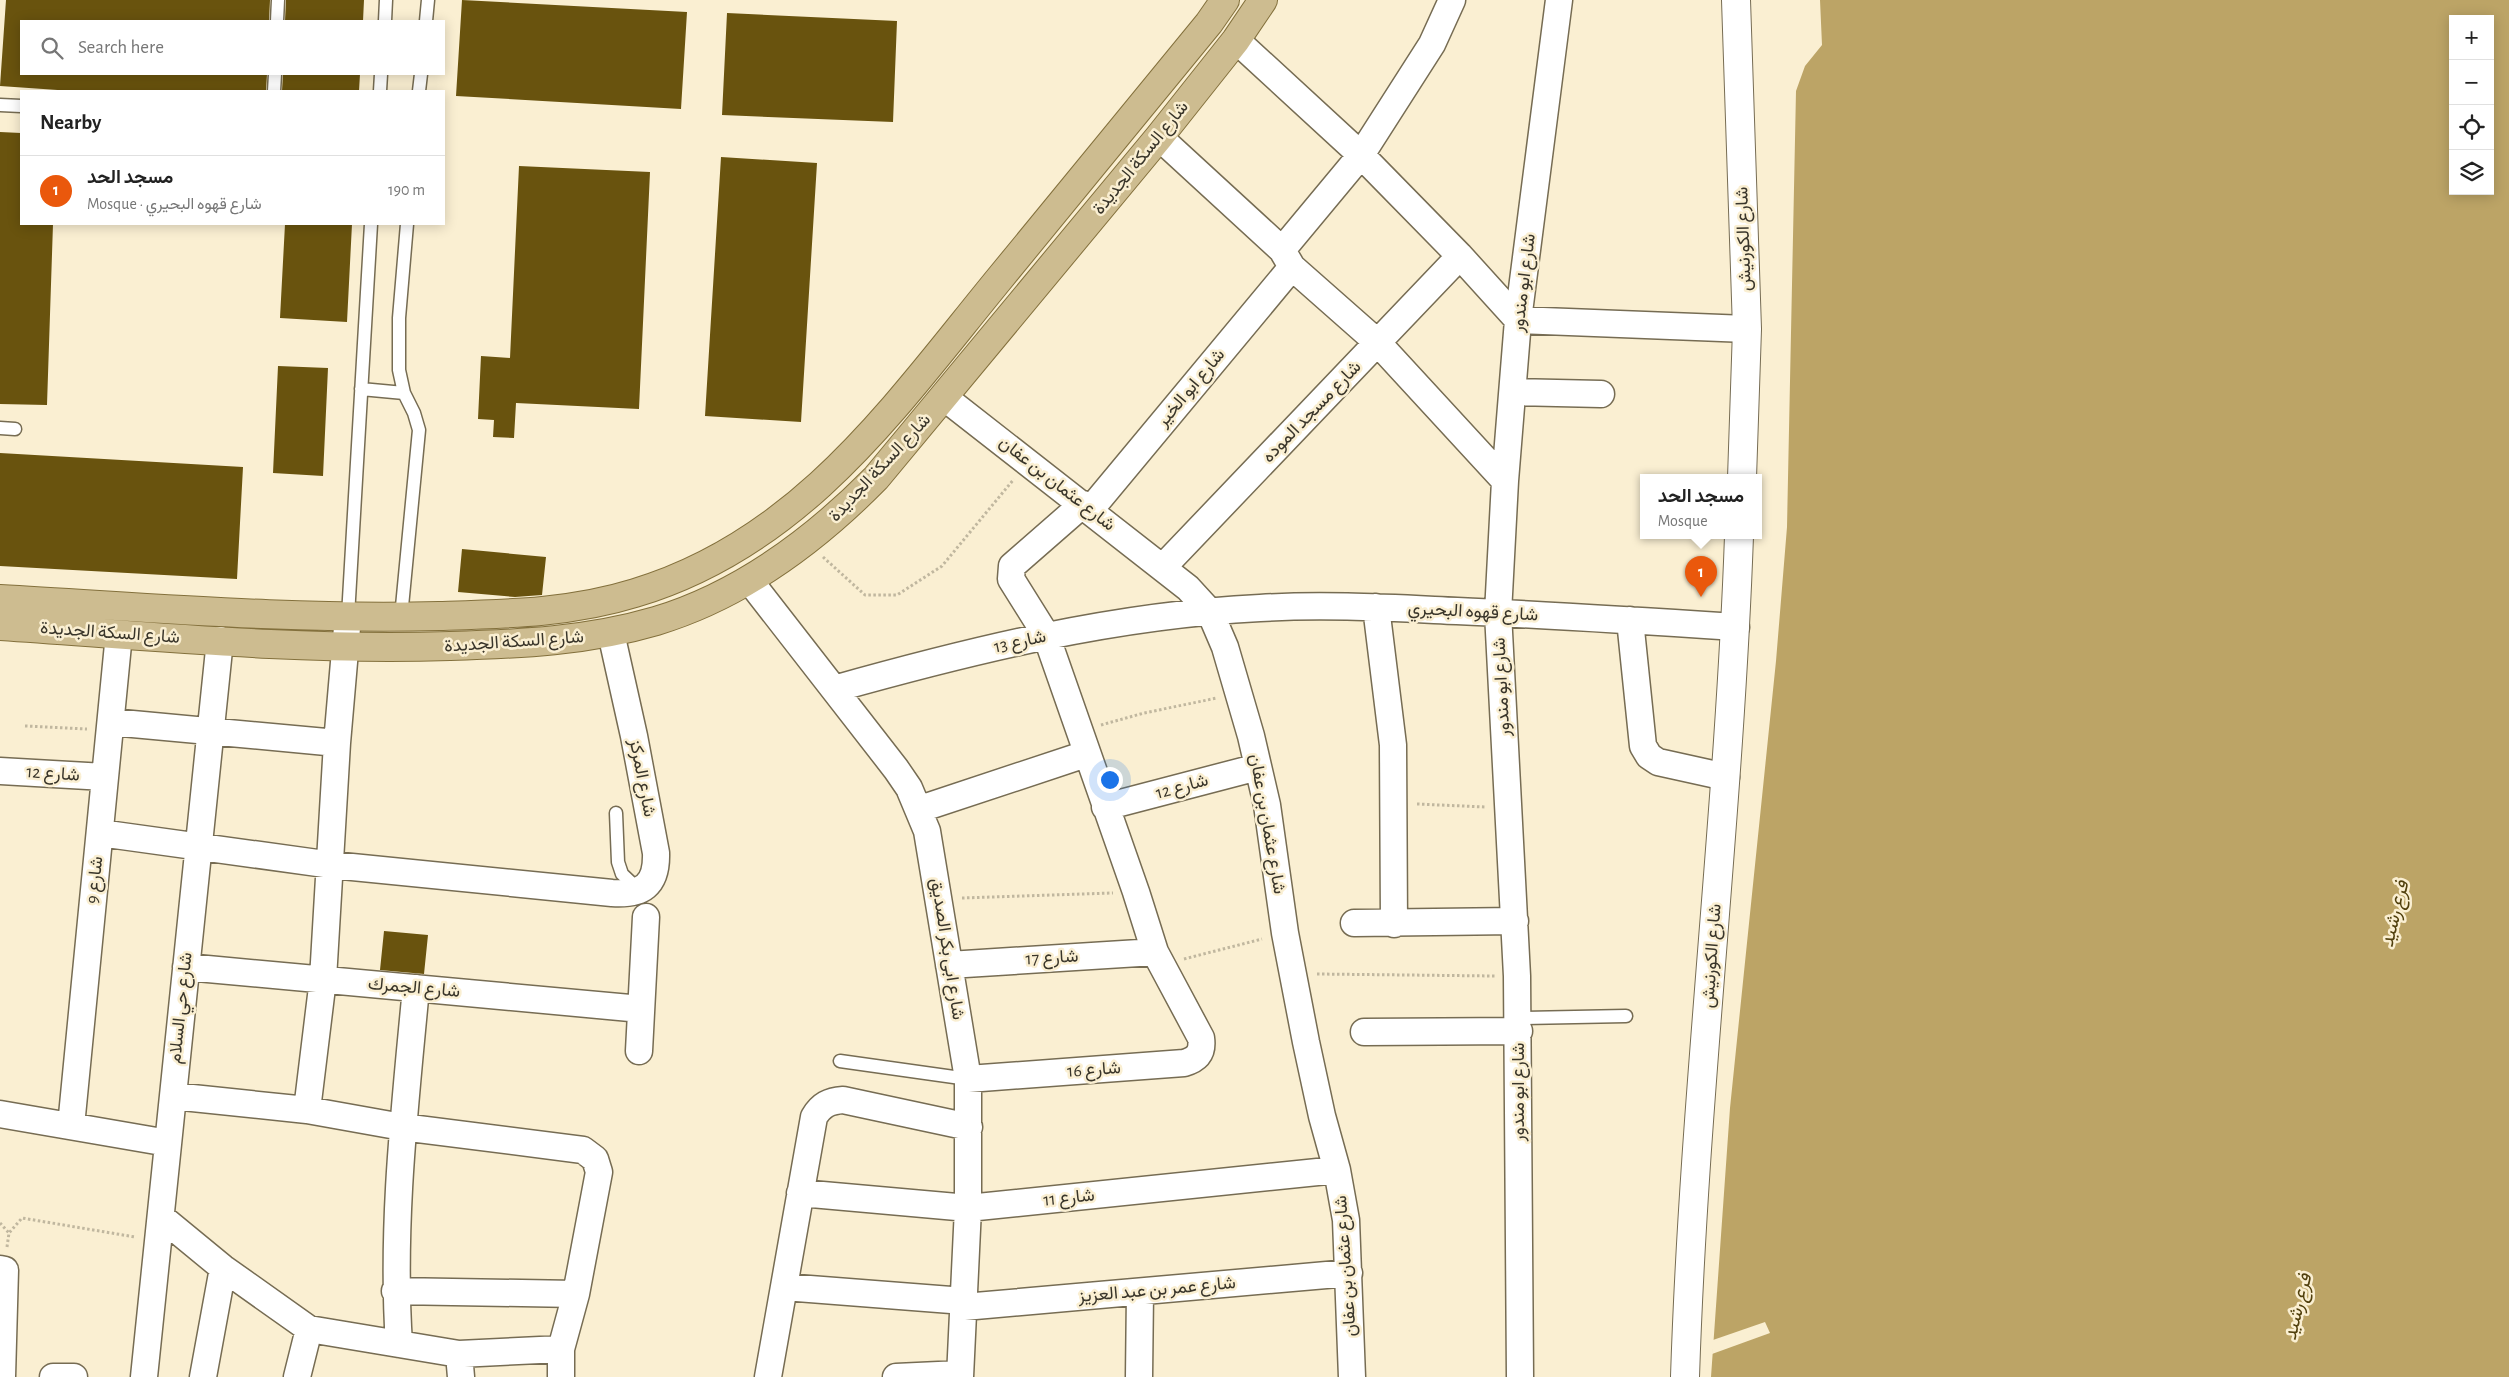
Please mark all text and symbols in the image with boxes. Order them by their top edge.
map controls [2449,15,2494,195]
button: + [2449,15,2494,60]
search box [20,20,445,75]
icon: search [38,34,66,62]
text: Search here [78,38,164,57]
button: − [2449,60,2494,105]
street label: شارع السكة الجديدة [1090,98,1194,219]
button: locate [2449,105,2494,150]
text: Nearby [40,112,101,133]
button: layers [2449,150,2494,195]
text: مسجد الحد [87,168,173,187]
text: 1 [53,182,59,198]
text: 190 m [388,182,425,198]
street label: شارع الكورنيش [1733,186,1757,292]
text: Mosque · شارع قهوه البحيري [87,196,262,212]
street label: شارع ابو مندور [1509,233,1541,334]
street label: شارع ابو الخير [1153,346,1230,432]
street label: شارع مسجد الموده [1259,358,1366,468]
street label: شارع السكة الجديدة [826,411,936,527]
street label: شارع عثمان بن عفان [994,433,1118,536]
popup [1640,474,1762,539]
text: مسجد الحد [1658,487,1744,506]
text: Mosque [1658,513,1708,529]
pin: 1 [1685,556,1717,597]
street label: شارع قهوه البحيري [1407,600,1539,629]
street label: شارع السكة الجديدة [39,619,180,649]
street label: شارع السكة الجديدة [444,628,585,658]
street label: شارع 13 [992,628,1048,658]
street label: شارع ابو مندور [1490,637,1516,738]
street label: شارع المركز [623,736,658,819]
street label: شارع عثمان بن عفان [1244,753,1288,896]
street label: شارع 12 [26,763,80,787]
your location [1097,767,1123,793]
street label: شارع 12 [1154,771,1211,805]
street label: شارع 9 [84,855,108,905]
street label: شارع ابى بكر الصديق [925,877,967,1021]
water label: فرع رشيد [2378,878,2416,950]
street label: شارع الكورنيش [1699,903,1727,1009]
street label: شارع 17 [1025,948,1079,970]
street label: شارع حي السلام [166,951,201,1065]
street label: شارع الجمرك [367,975,461,1003]
street label: شارع ابو مندور [1510,1042,1530,1143]
street label: شارع 16 [1067,1059,1122,1083]
street label: شارع 11 [1042,1186,1096,1212]
street label: شارع عثمان بن عفان [1332,1195,1362,1337]
water label: فرع رشيد [2281,1271,2319,1343]
street label: شارع عمر بن عبد العزيز [1077,1274,1237,1308]

